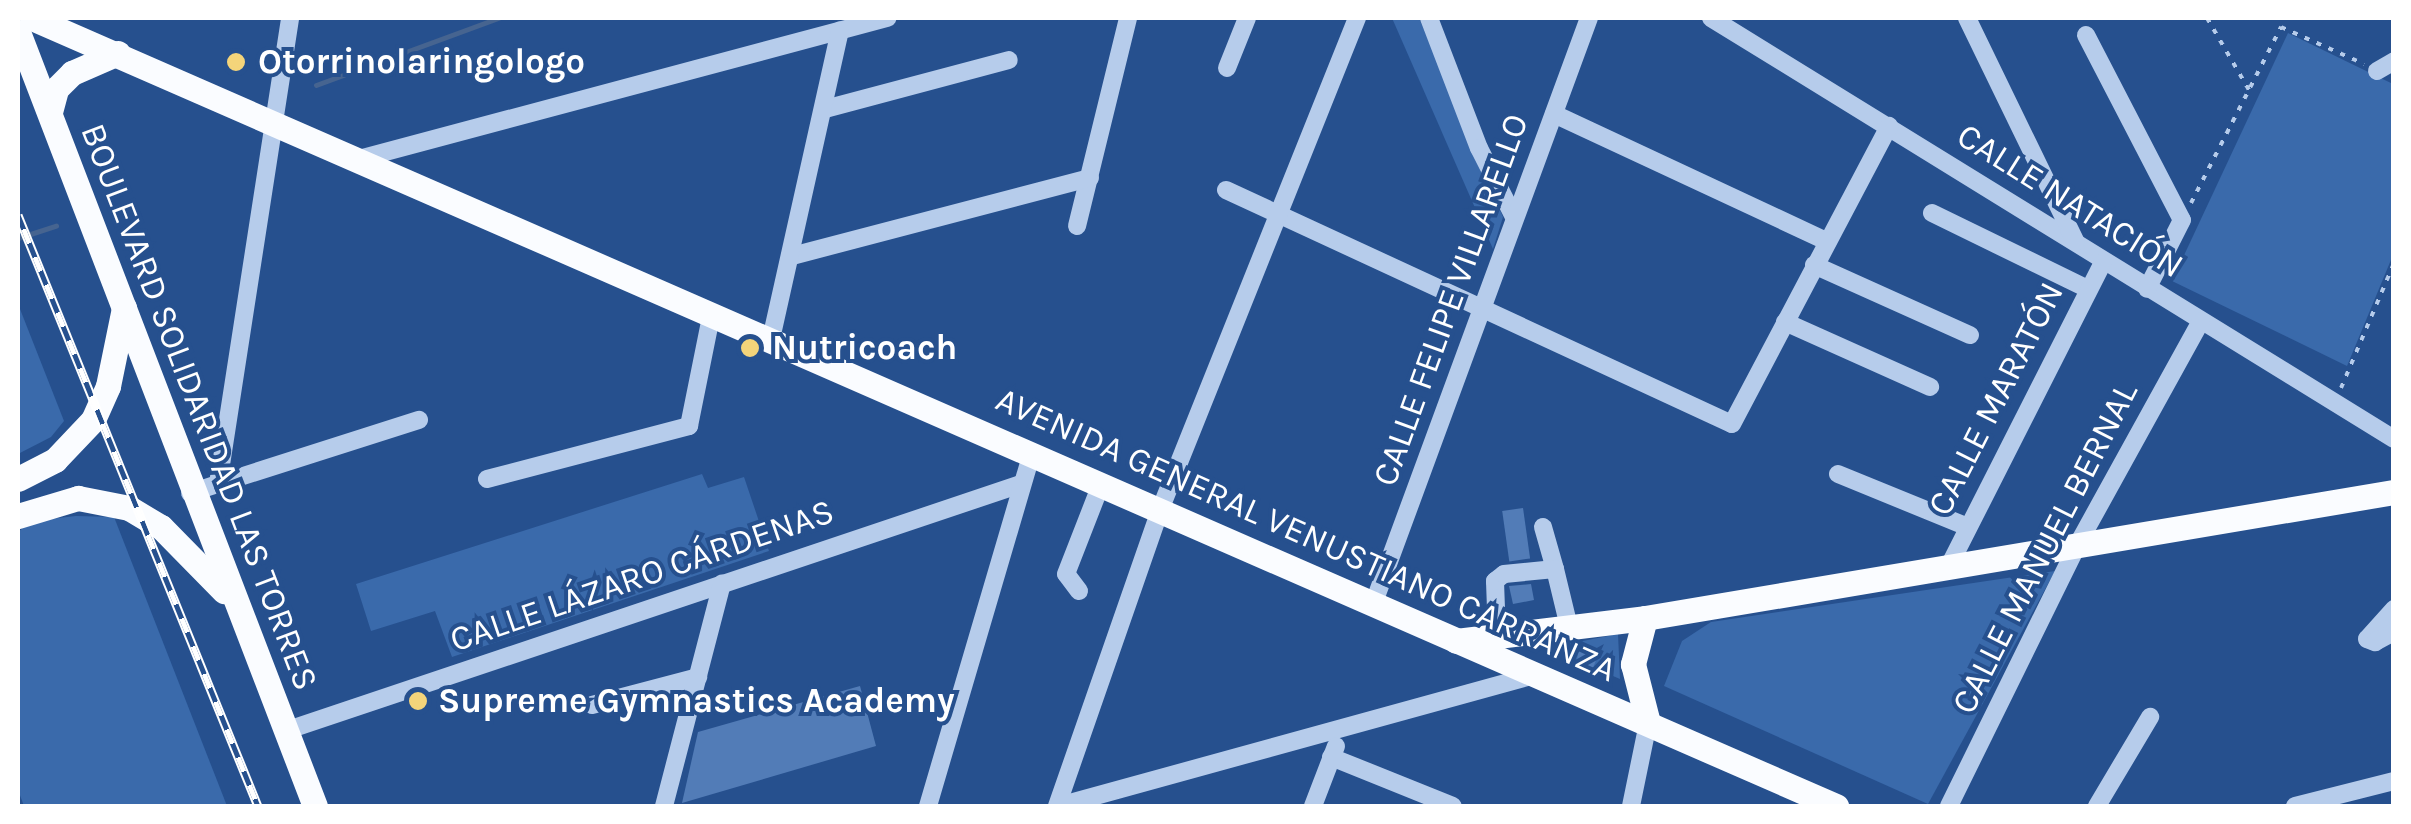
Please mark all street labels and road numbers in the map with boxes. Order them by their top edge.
street label: CALLE FELIPE VILLARELLO [1364,108,1538,492]
street label: CALLE NATACIÓN [1949,115,2191,287]
street label: BOULEVARD SOLIDARIDAD LAS TORRES [71,118,327,696]
street label: CALLE MARATÓN [1919,275,2073,523]
street label: CALLE MANUEL BERNAL [1943,375,2147,721]
street label: AVENIDA GENERAL VENUSTIANO CARRANZA [989,379,1623,691]
street label: CALLE LÁZARO CÁRDENAS [445,491,839,661]

